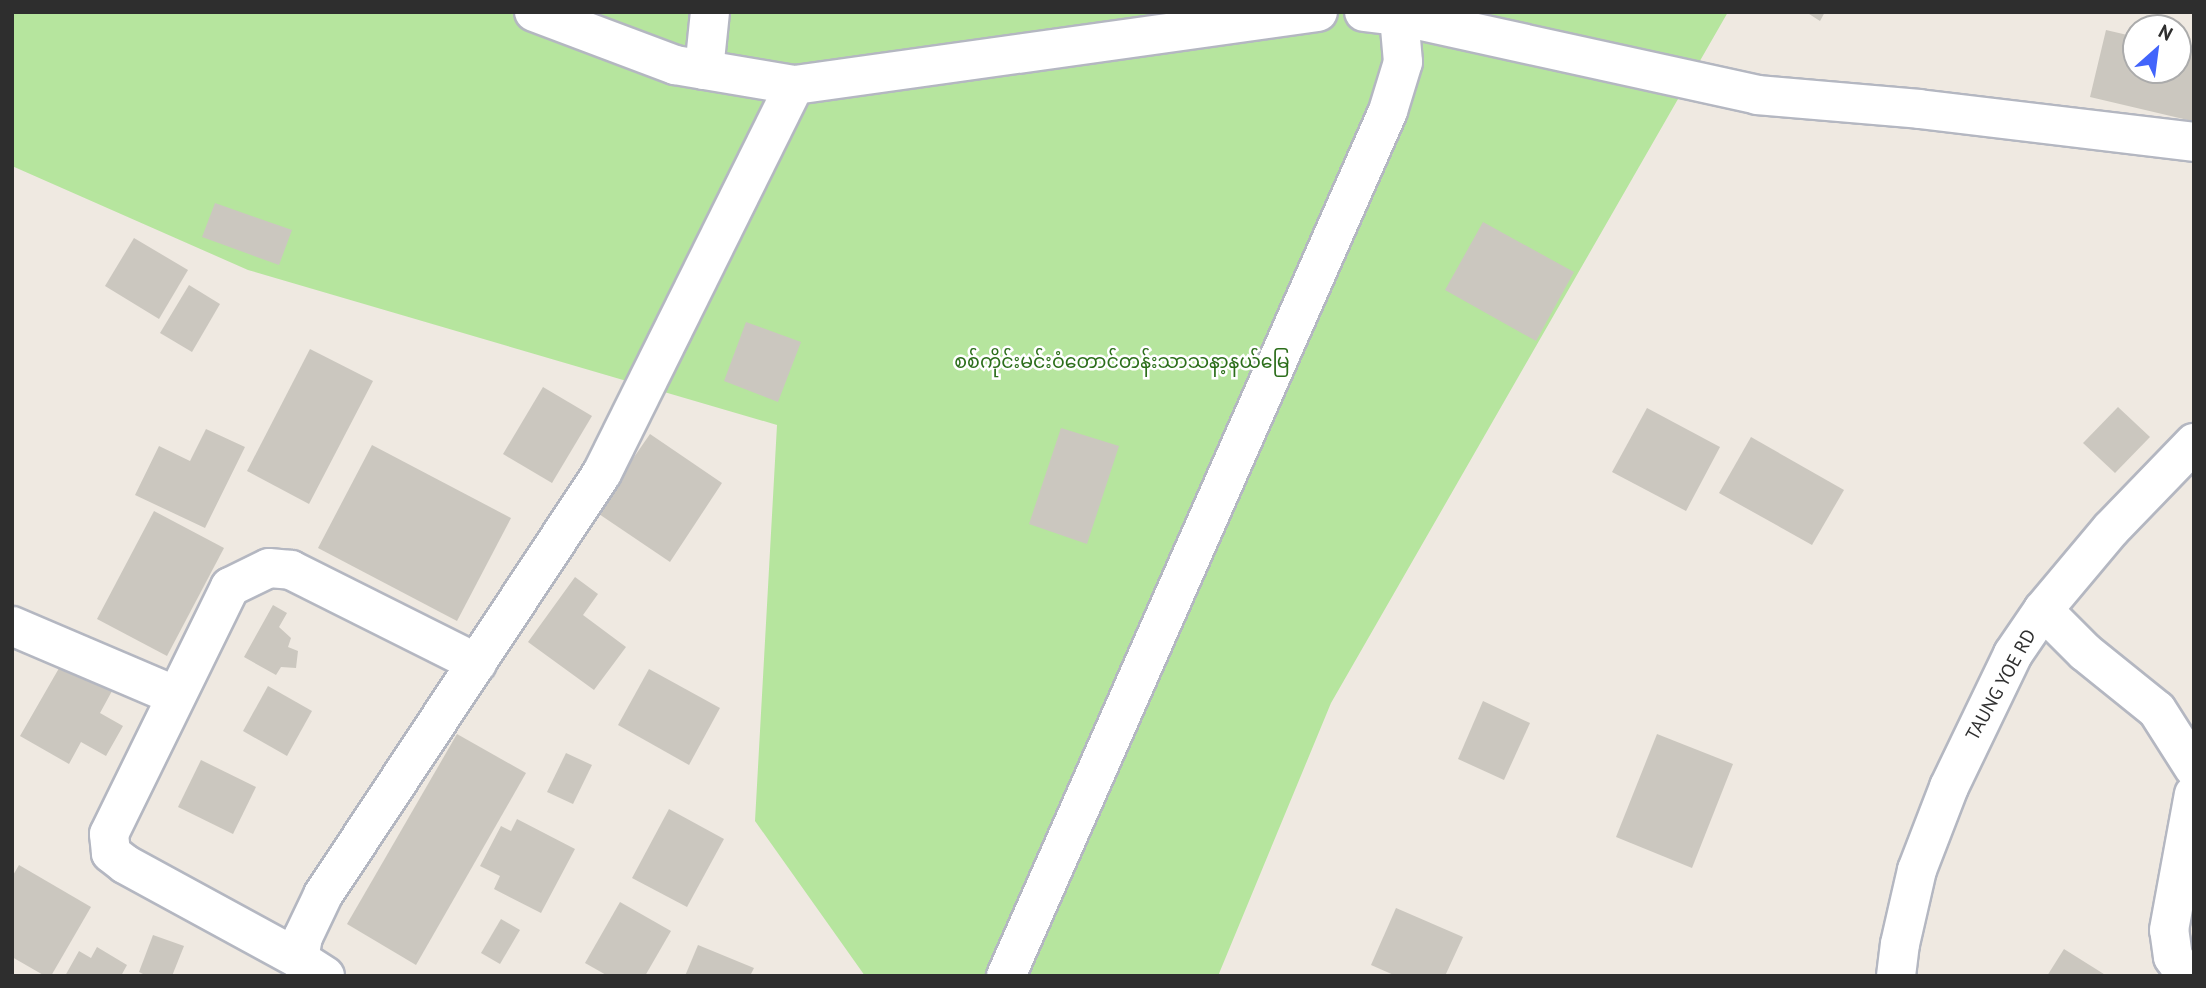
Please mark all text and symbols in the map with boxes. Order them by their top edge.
north arrow [2122,14,2192,84]
text: N [2155,19,2177,46]
park label: စစ်ကိုင်းမင်းဝံတောင်တန်းသာသနာ့နယ်မြေ [954,351,1290,373]
street label: TAUNG YOE RD [1961,625,2041,745]

